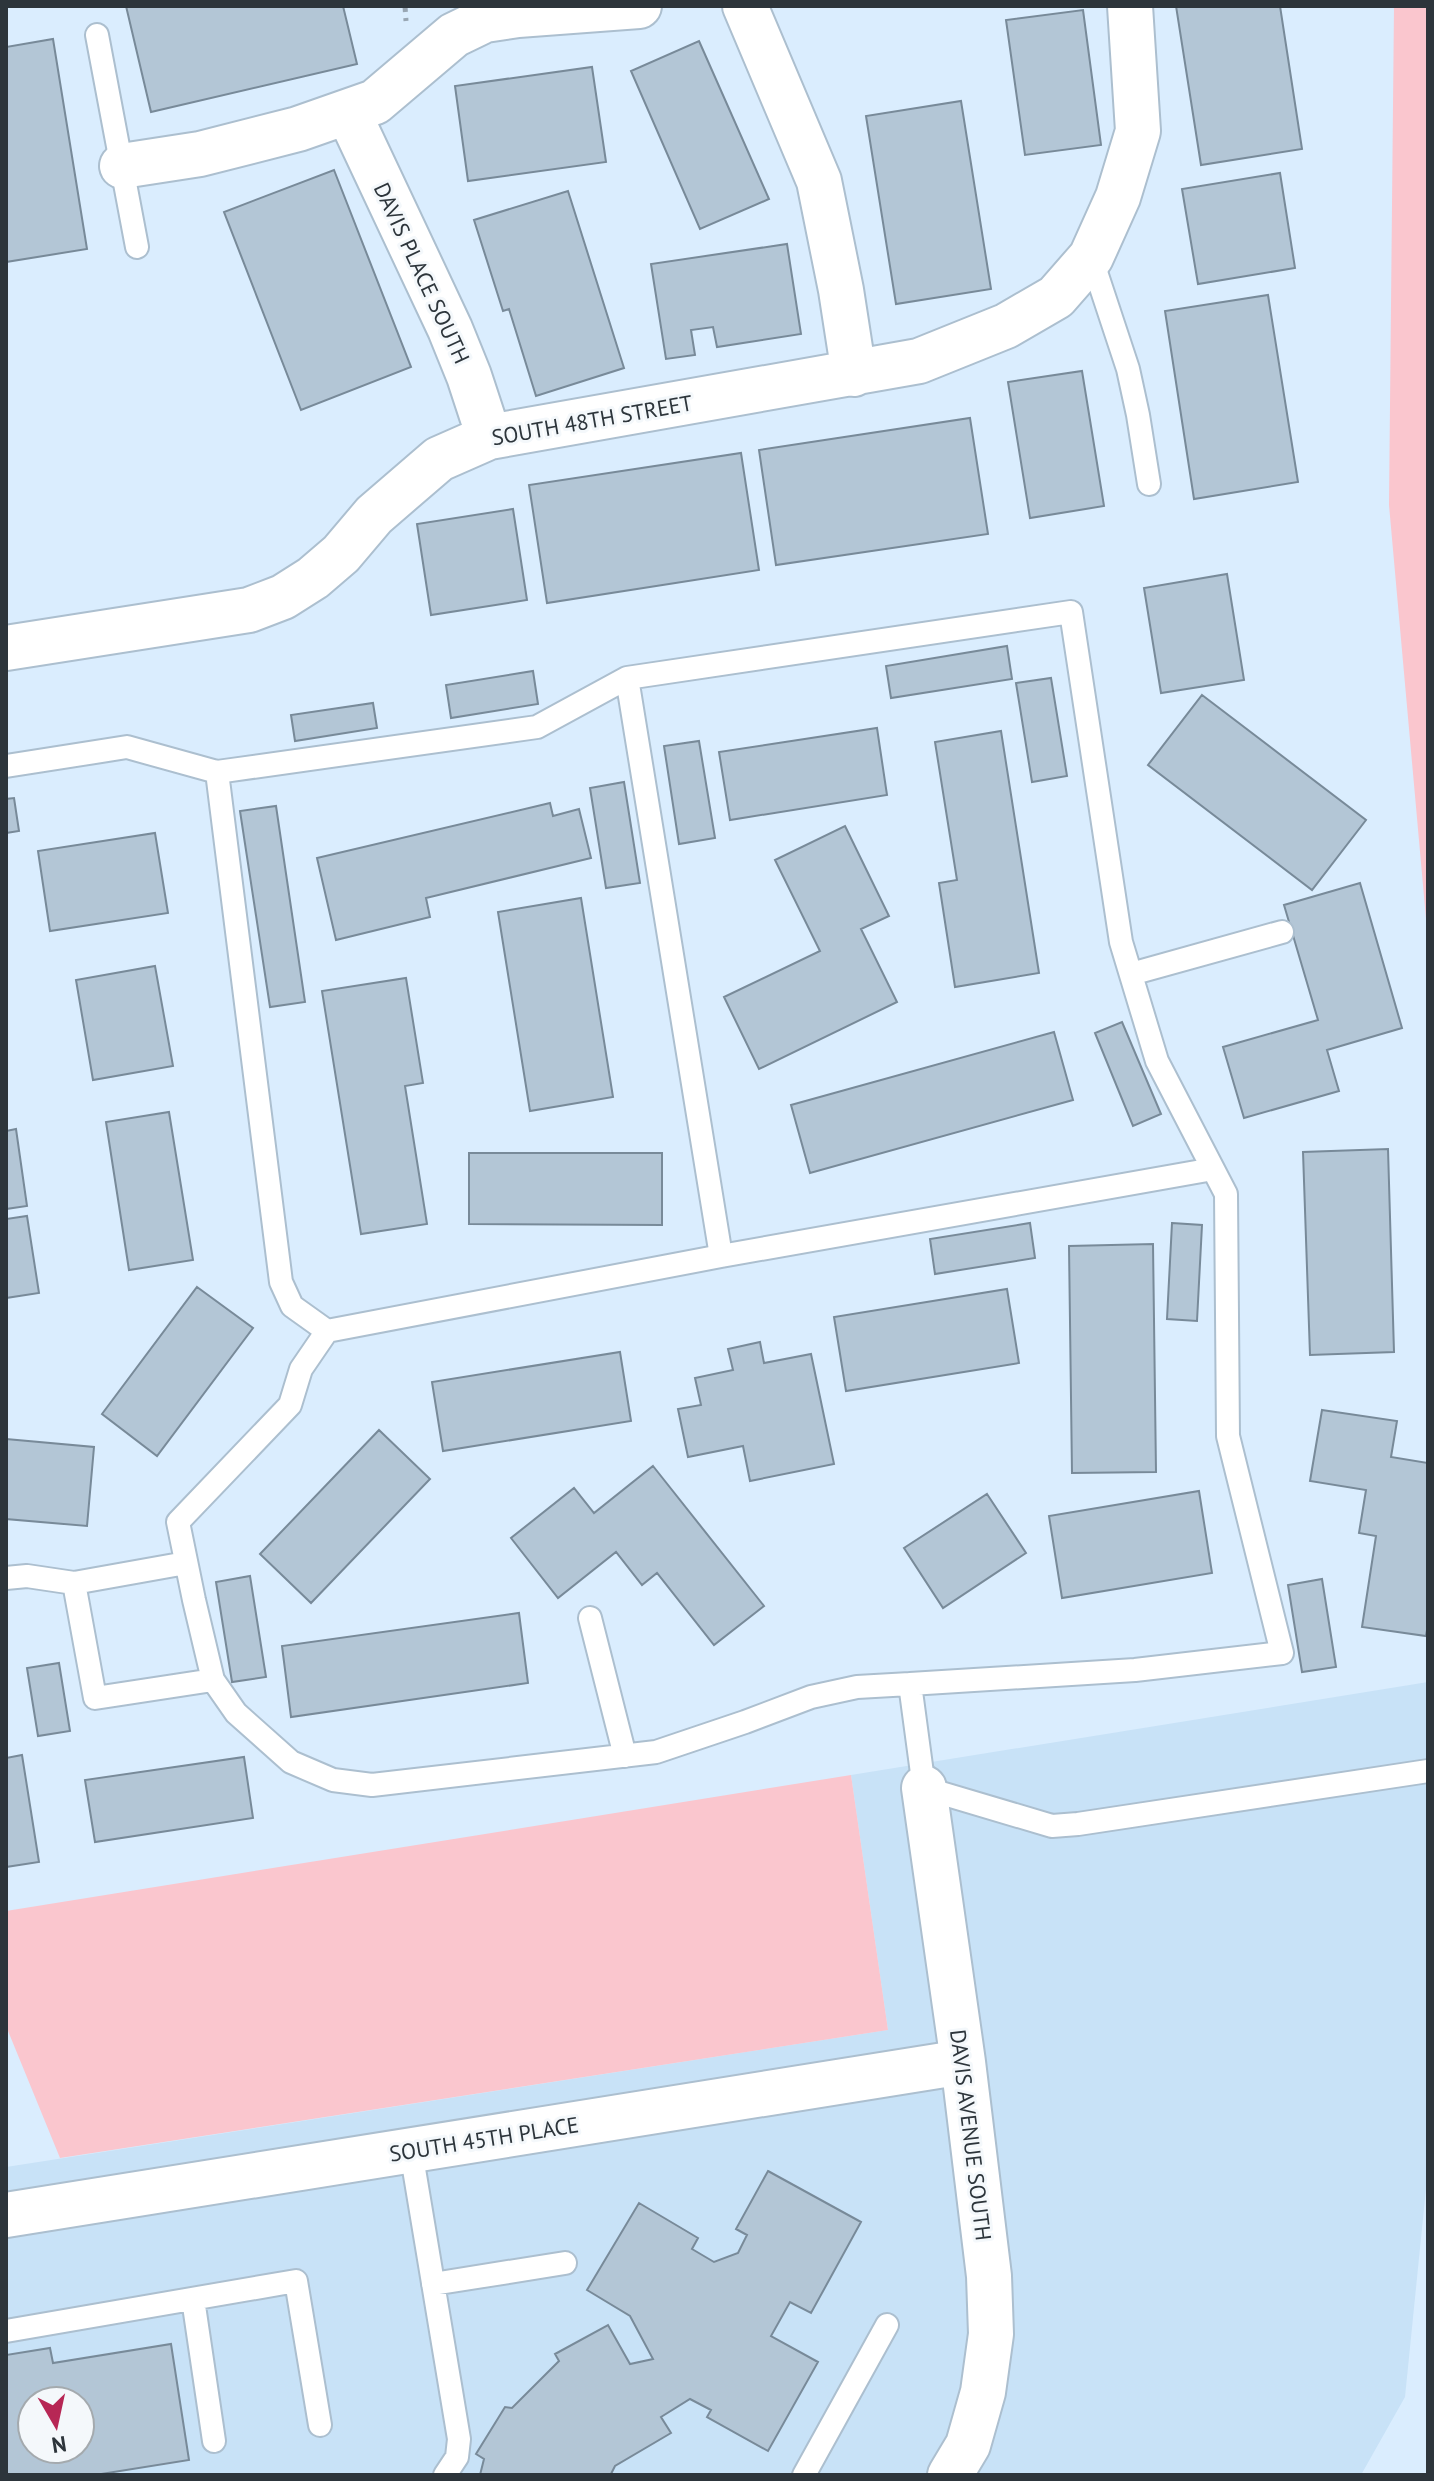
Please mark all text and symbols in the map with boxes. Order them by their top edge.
street label: DAVIS PLACE SOUTH [368,178,476,368]
street label: SOUTH 48TH STREET [489,389,695,451]
street label: DAVIS AVENUE SOUTH [944,2028,998,2242]
street label: SOUTH 45TH PLACE [387,2110,581,2168]
north arrow [16,2385,96,2465]
text: N [50,2430,68,2460]

